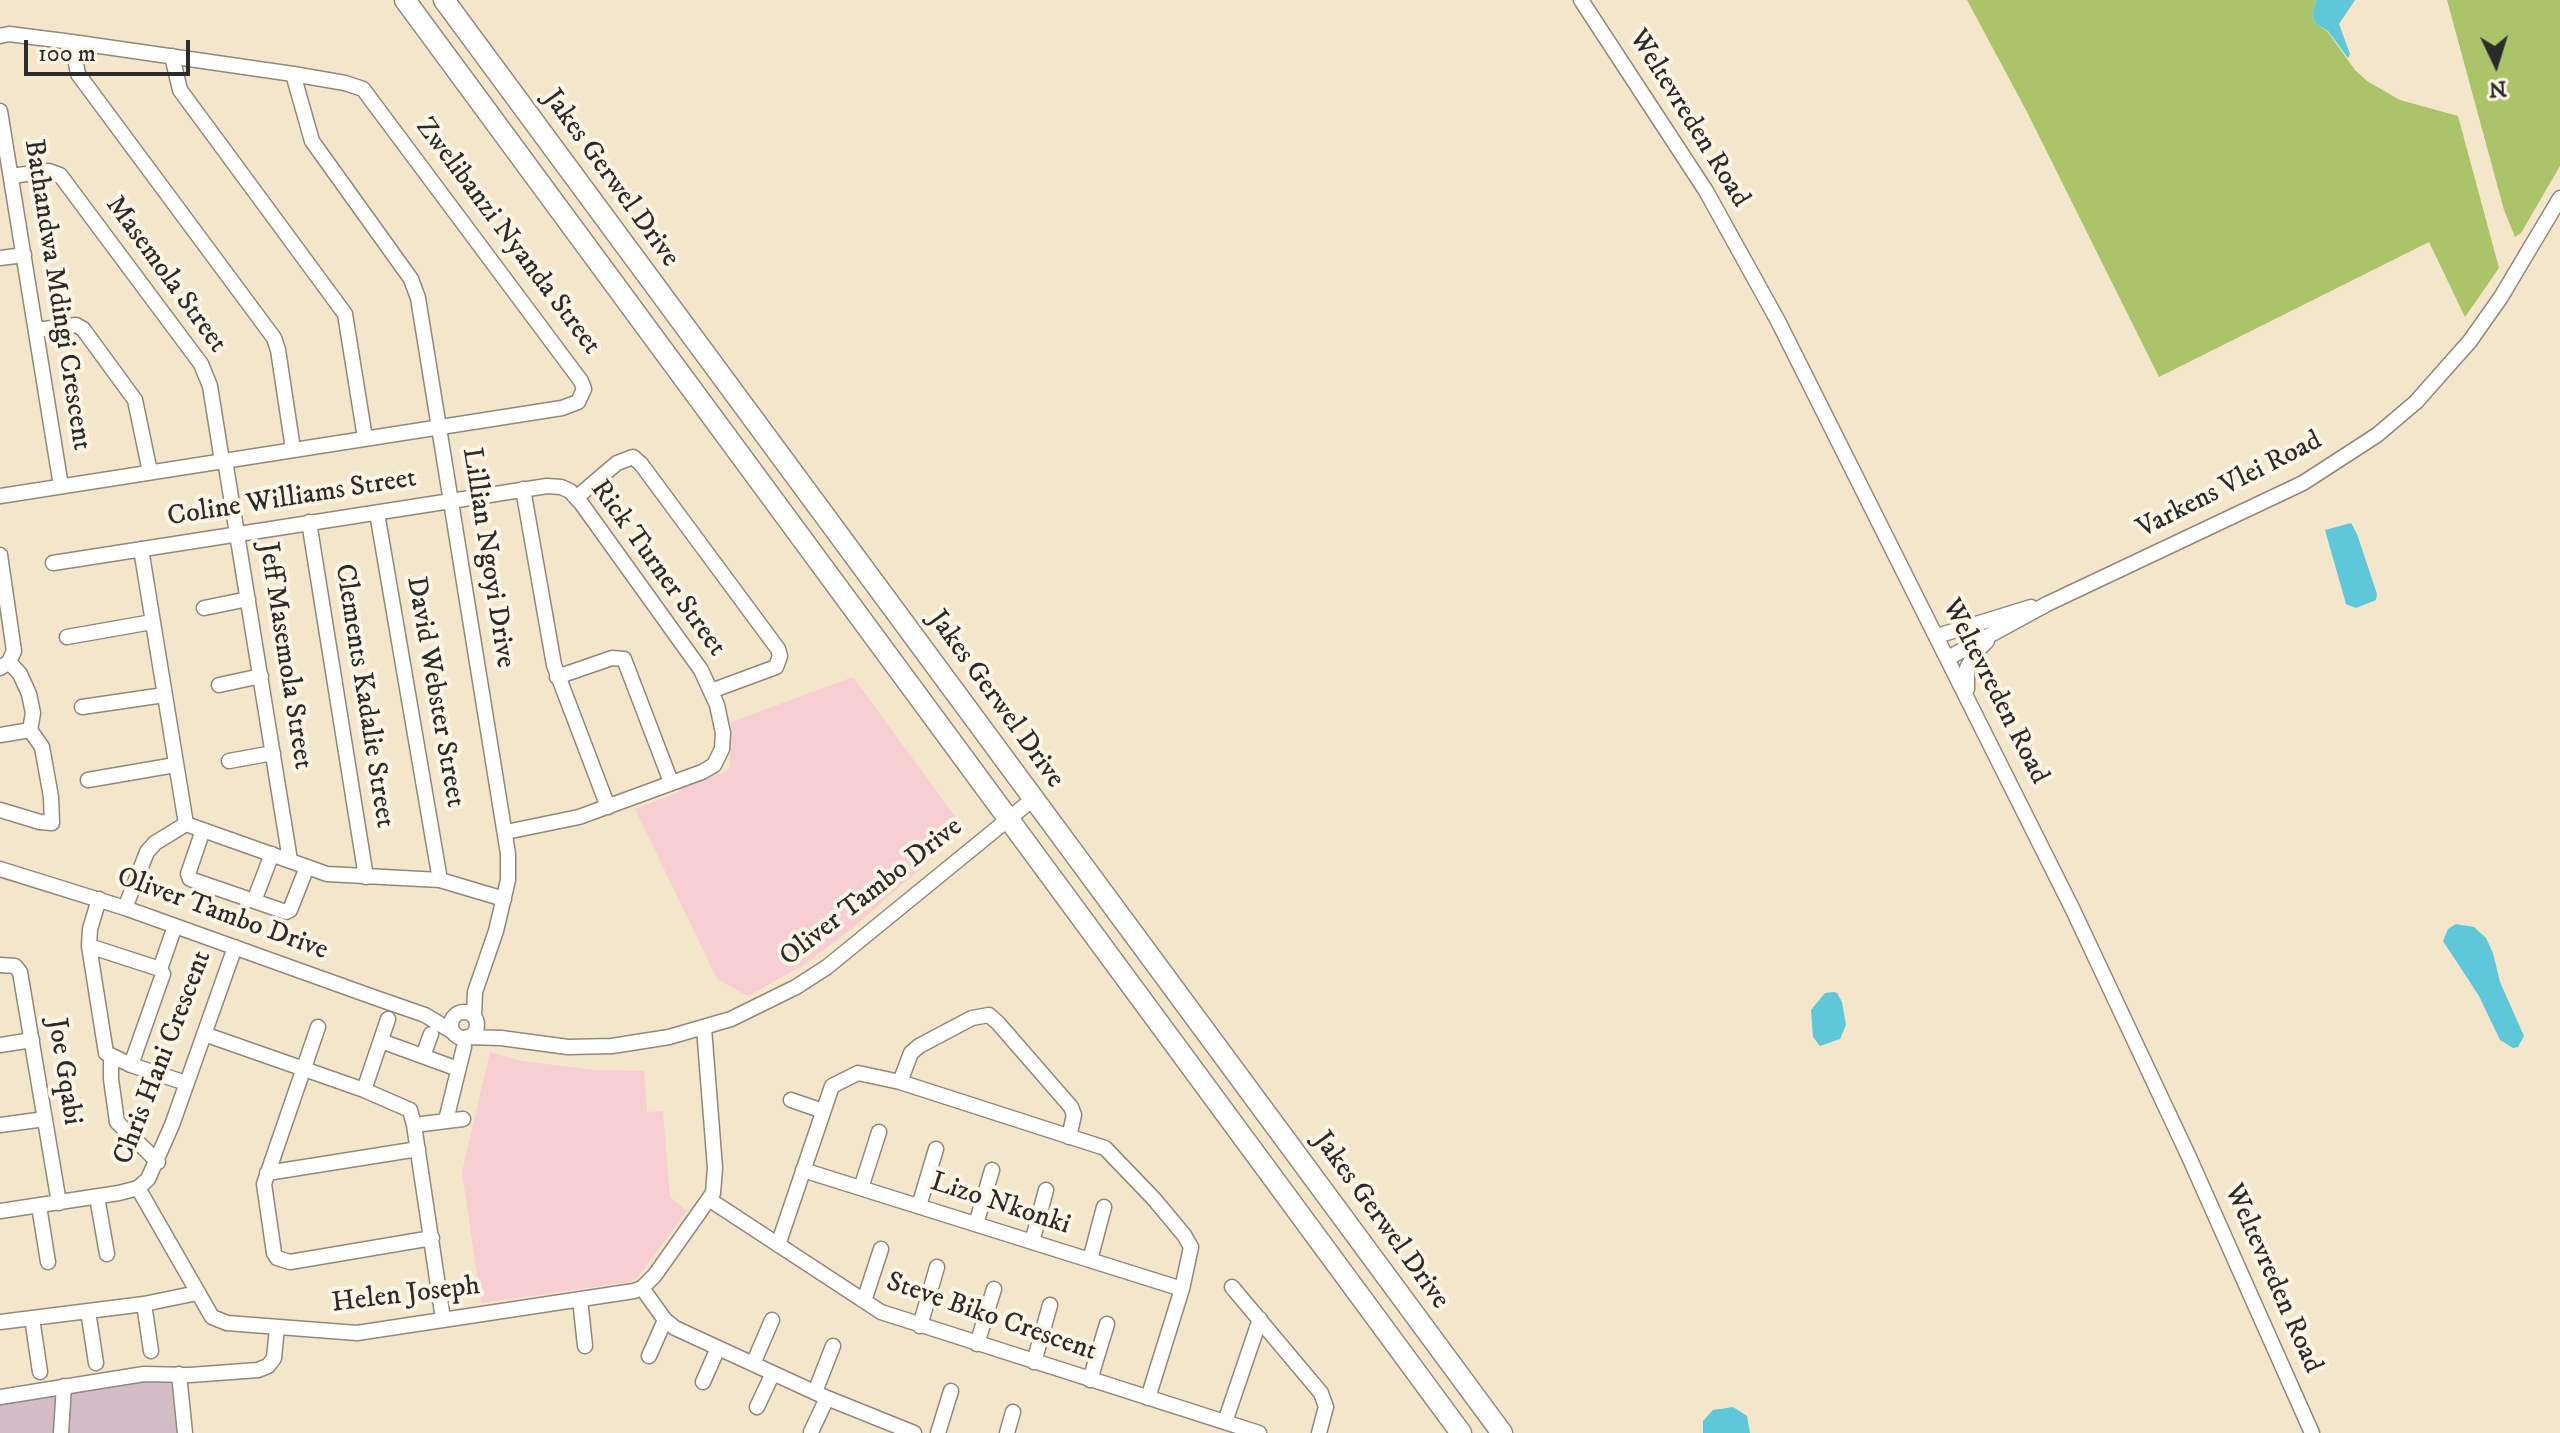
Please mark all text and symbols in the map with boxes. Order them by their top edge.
scale bar [28,24,194,74]
street label: Weltevreden Road [1620,24,1756,214]
north arrow [2456,24,2536,104]
text: 100 m [38,39,96,69]
text: N [2488,74,2508,103]
street label: Jakes Gerwel Drive [534,84,686,274]
street label: Zwelibanzi Nyanda Street [407,112,607,362]
street label: Bathandwa Mdingi Crescent [15,137,97,453]
street label: Masemola Street [97,190,233,360]
street label: Varkens Vlei Road [2132,425,2328,547]
street label: Lillian Ngoyi Drive [453,446,521,670]
street label: Coline Williams Street [165,463,419,535]
street label: Rick Turner Street [582,474,732,664]
street label: Jeff Masemola Street [249,540,319,772]
street label: Clements Kadalie Street [326,562,400,830]
street label: David Webster Street [397,574,471,810]
street label: Weltevreden Road [1933,594,2055,790]
street label: Jakes Gerwel Drive [919,605,1071,795]
street label: Oliver Tambo Drive [774,811,970,975]
street label: Oliver Tambo Drive [112,861,332,969]
street label: Chris Hani Crescent [108,946,220,1170]
street label: Joe Gqabi [38,1016,88,1128]
street label: Jakes Gerwel Drive [1304,1126,1456,1316]
street label: Lizo Nkonki [926,1167,1074,1243]
street label: Weltevreden Road [2215,1179,2329,1379]
street label: Steve Biko Crescent [881,1266,1101,1370]
street label: Helen Joseph [330,1270,482,1322]

